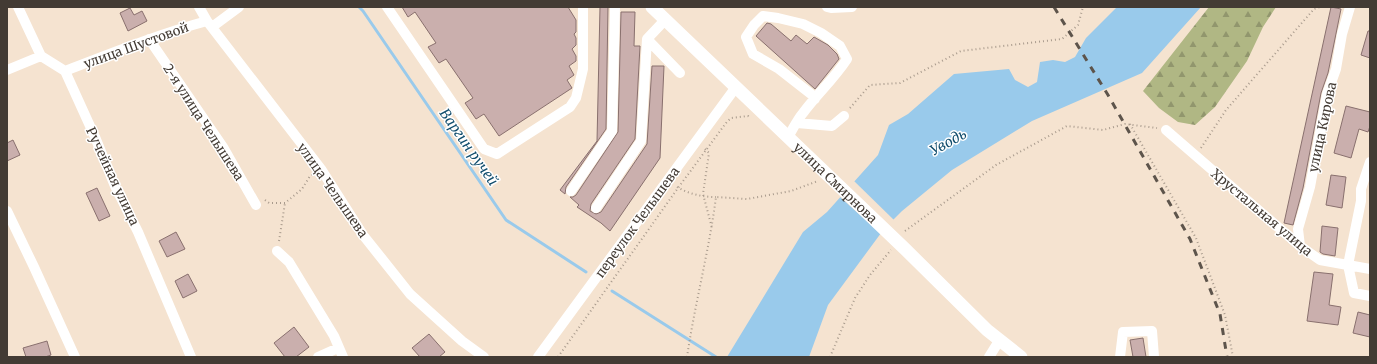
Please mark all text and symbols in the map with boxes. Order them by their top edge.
street label: улица Шустовой [81,19,191,72]
street label: 2-я улица Челышева [159,61,248,184]
street label: улица Кирова [1305,80,1340,174]
water label: Варгин ручей [436,105,502,189]
street label: Ручейная улица [82,124,143,228]
water label: Уводь [926,125,970,159]
street label: улица Смирнова [790,139,881,227]
street label: улица Челышева [294,140,372,241]
street label: переулок Челышева [591,163,683,281]
street label: Хрустальная улица [1207,165,1316,260]

